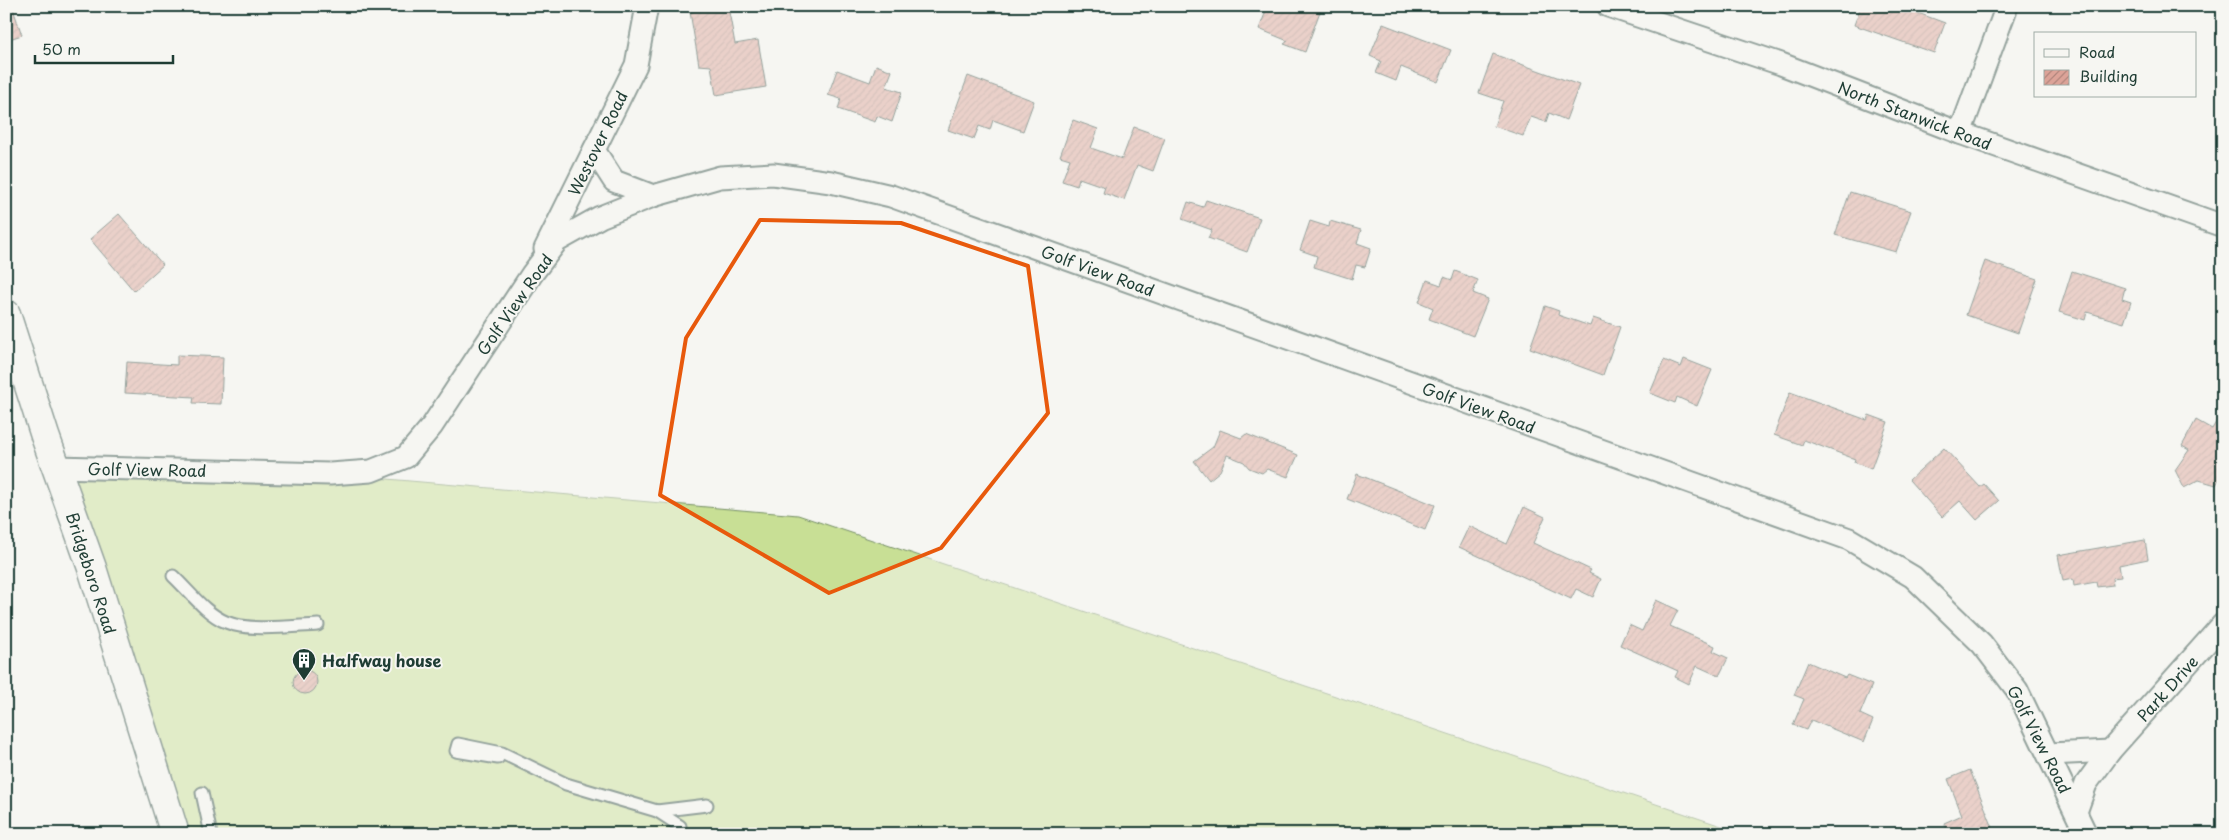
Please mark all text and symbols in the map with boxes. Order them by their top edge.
scale bar [35,32,172,64]
legend [2034,32,2196,98]
text: 50 m [42,37,81,60]
text: Road [2079,40,2115,63]
text: Building [2079,64,2138,87]
street label: North Stanwick Road [1835,75,1995,155]
street label: Westover Road [561,86,633,200]
street label: Golf View Road [1038,238,1158,302]
street label: Golf View Road [470,248,558,360]
street label: Golf View Road [1419,375,1539,439]
street label: Golf View Road [87,456,207,482]
street label: Bridgeboro Road [61,509,123,637]
building icon: Halfway house [291,647,317,681]
place label: Halfway house [322,648,442,672]
street label: Park Drive [2131,650,2203,726]
street label: Golf View Road [2002,681,2078,797]

